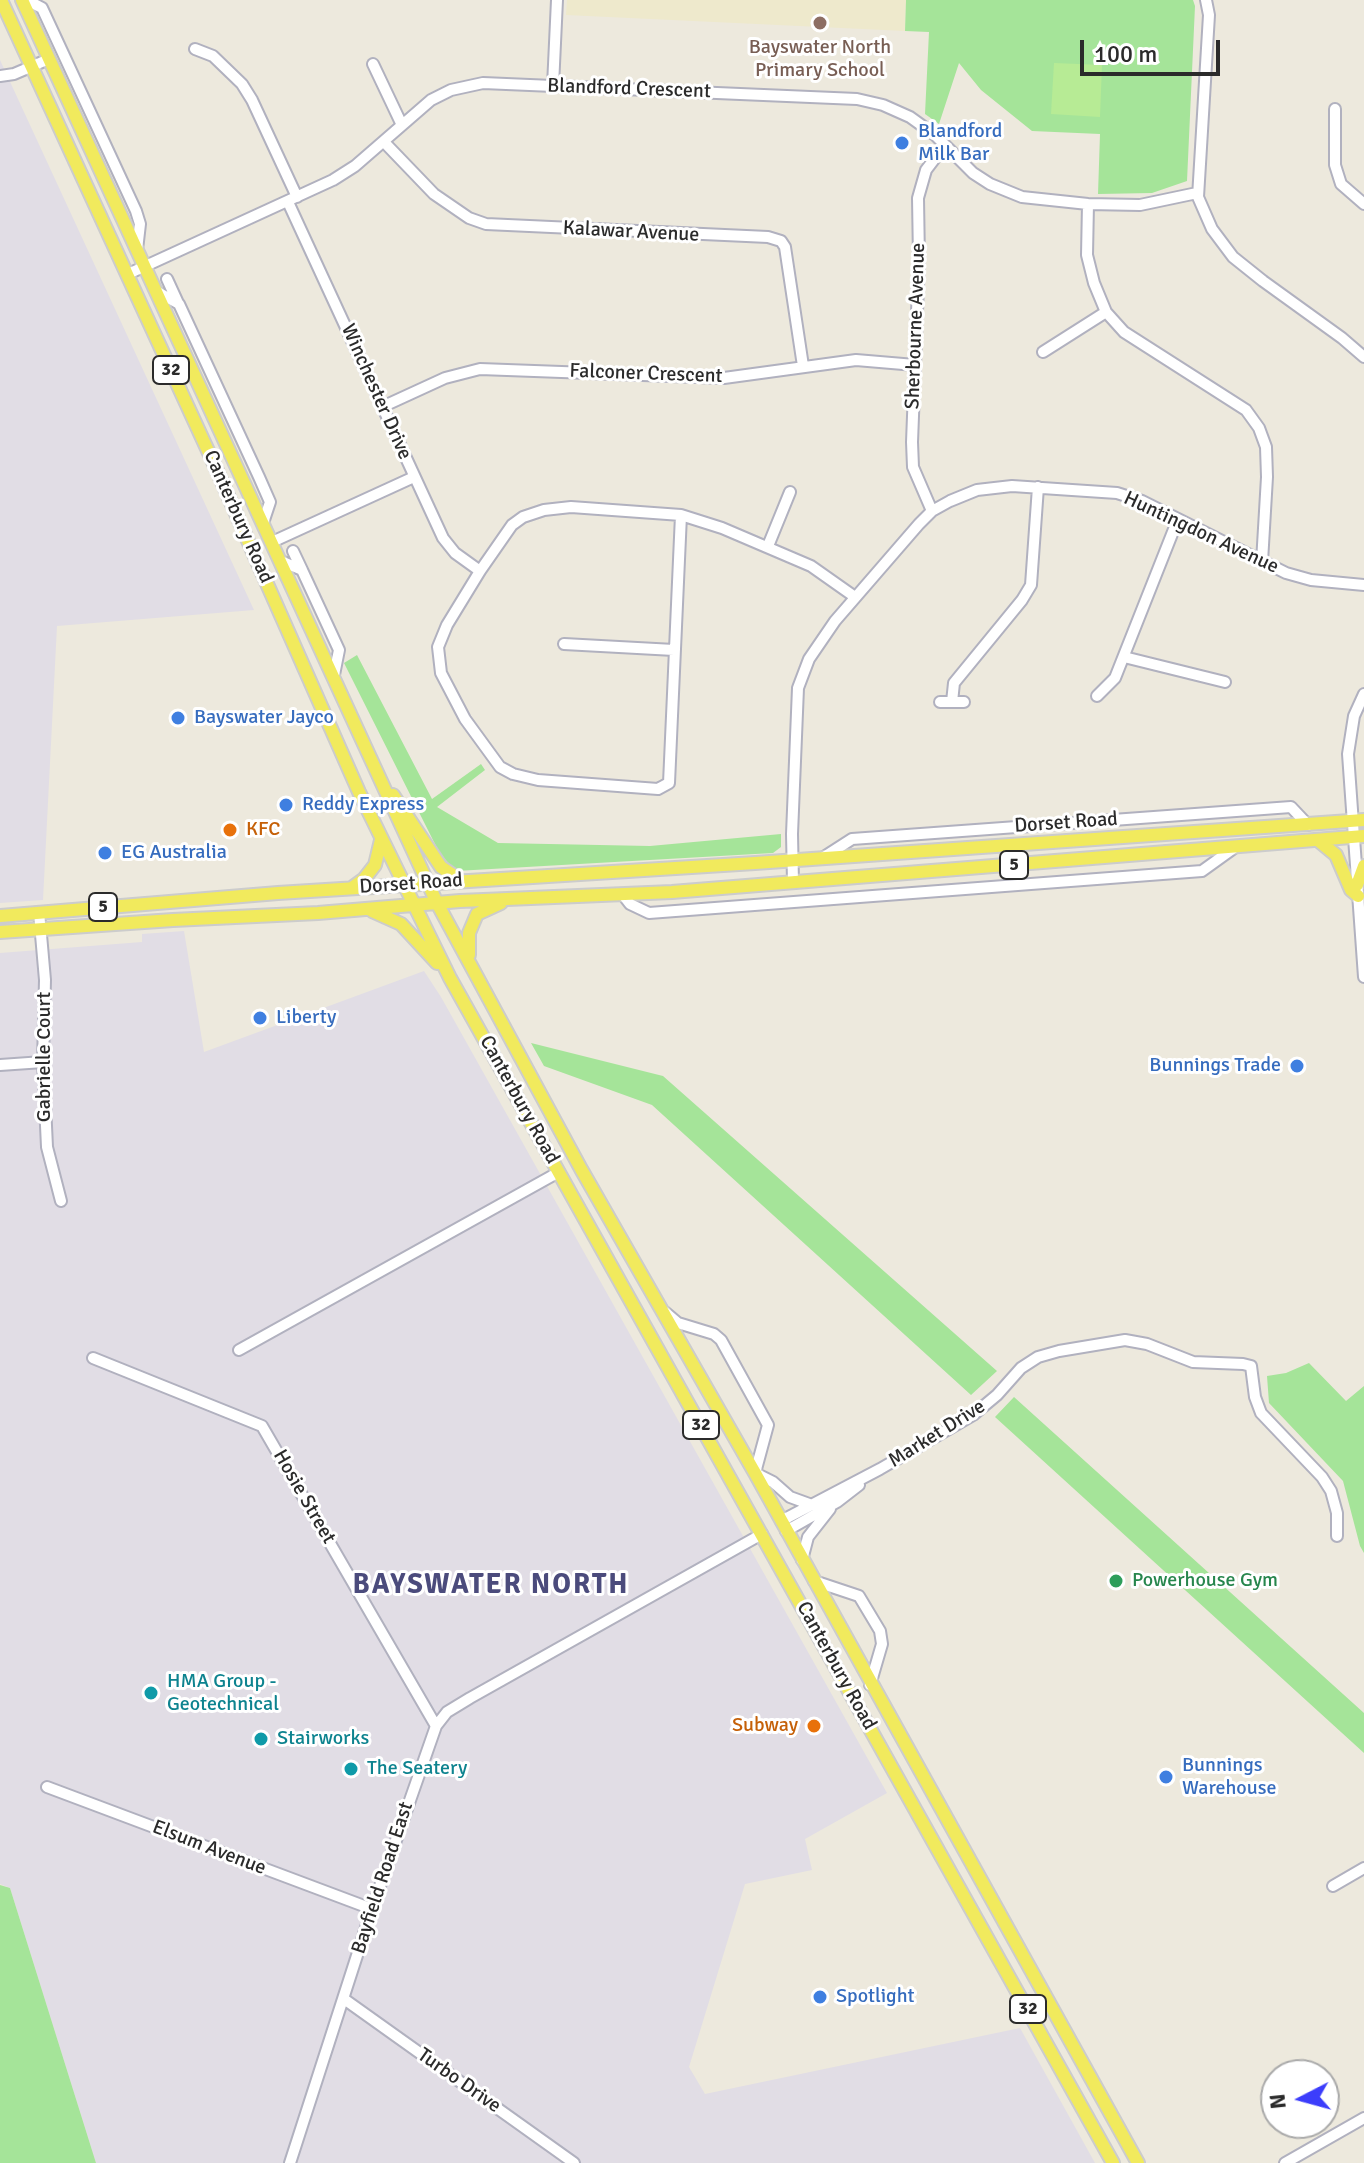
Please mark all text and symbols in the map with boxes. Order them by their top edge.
marker: Bayswater North Primary School [811,14,829,32]
scale bar [1084,24,1224,74]
place label: Bayswater North Primary School [749,36,891,83]
text: 100 m [1094,39,1157,69]
street label: Blandford Crescent [547,74,711,104]
place label: Blandford Milk Bar [918,120,1002,167]
marker: Blandford Milk Bar [893,134,911,152]
street label: Kalawar Avenue [562,216,700,248]
street label: Sherbourne Avenue [901,242,931,410]
street label: Winchester Drive [335,321,417,463]
road number: 32 [153,356,189,384]
street label: Falconer Crescent [569,359,723,389]
street label: Canterbury Road [198,447,278,587]
street label: Huntingdon Avenue [1120,487,1282,579]
place label: Bayswater Jayco [194,706,334,730]
marker: Bayswater Jayco [169,709,187,727]
place label: Reddy Express [302,793,424,817]
marker: Reddy Express [277,796,295,814]
street label: Dorset Road [1013,807,1119,839]
place label: KFC [246,818,280,842]
marker: KFC [221,821,239,839]
place label: EG Australia [121,841,227,865]
marker: EG Australia [96,844,114,862]
road number: 5 [1000,851,1028,879]
street label: Dorset Road [358,868,464,900]
road number: 5 [89,893,117,921]
street label: Gabrielle Court [33,992,57,1122]
place label: Liberty [276,1006,336,1030]
marker: Liberty [251,1009,269,1027]
street label: Canterbury Road [474,1032,564,1168]
place label: Bunnings Trade [1149,1054,1281,1078]
marker: Bunnings Trade [1288,1057,1306,1075]
street label: Market Drive [884,1395,990,1473]
road number: 32 [683,1411,719,1439]
street label: Hosie Street [267,1446,341,1548]
district label: BAYSWATER NORTH [353,1569,629,1603]
place label: Powerhouse Gym [1132,1569,1278,1593]
marker: Powerhouse Gym [1107,1572,1125,1590]
street label: Canterbury Road [791,1598,881,1734]
place label: HMA Group - Geotechnical [167,1670,279,1717]
marker: HMA Group - Geotechnical [142,1684,160,1702]
place label: Subway [732,1714,798,1738]
marker: Subway [805,1717,823,1735]
place label: Stairworks [277,1727,369,1751]
marker: Stairworks [252,1730,270,1748]
place label: Bunnings Warehouse [1182,1754,1276,1801]
place label: The Seatery [367,1757,467,1781]
marker: The Seatery [342,1760,360,1778]
marker: Bunnings Warehouse [1157,1768,1175,1786]
street label: Bayfield Road East [347,1799,419,1957]
street label: Elsum Avenue [149,1815,269,1881]
place label: Spotlight [836,1985,915,2009]
marker: Spotlight [811,1988,829,2006]
road number: 32 [1010,1995,1046,2023]
street label: Turbo Drive [413,2043,505,2119]
north arrow [1260,2059,1340,2139]
text: N [1263,2092,1292,2110]

